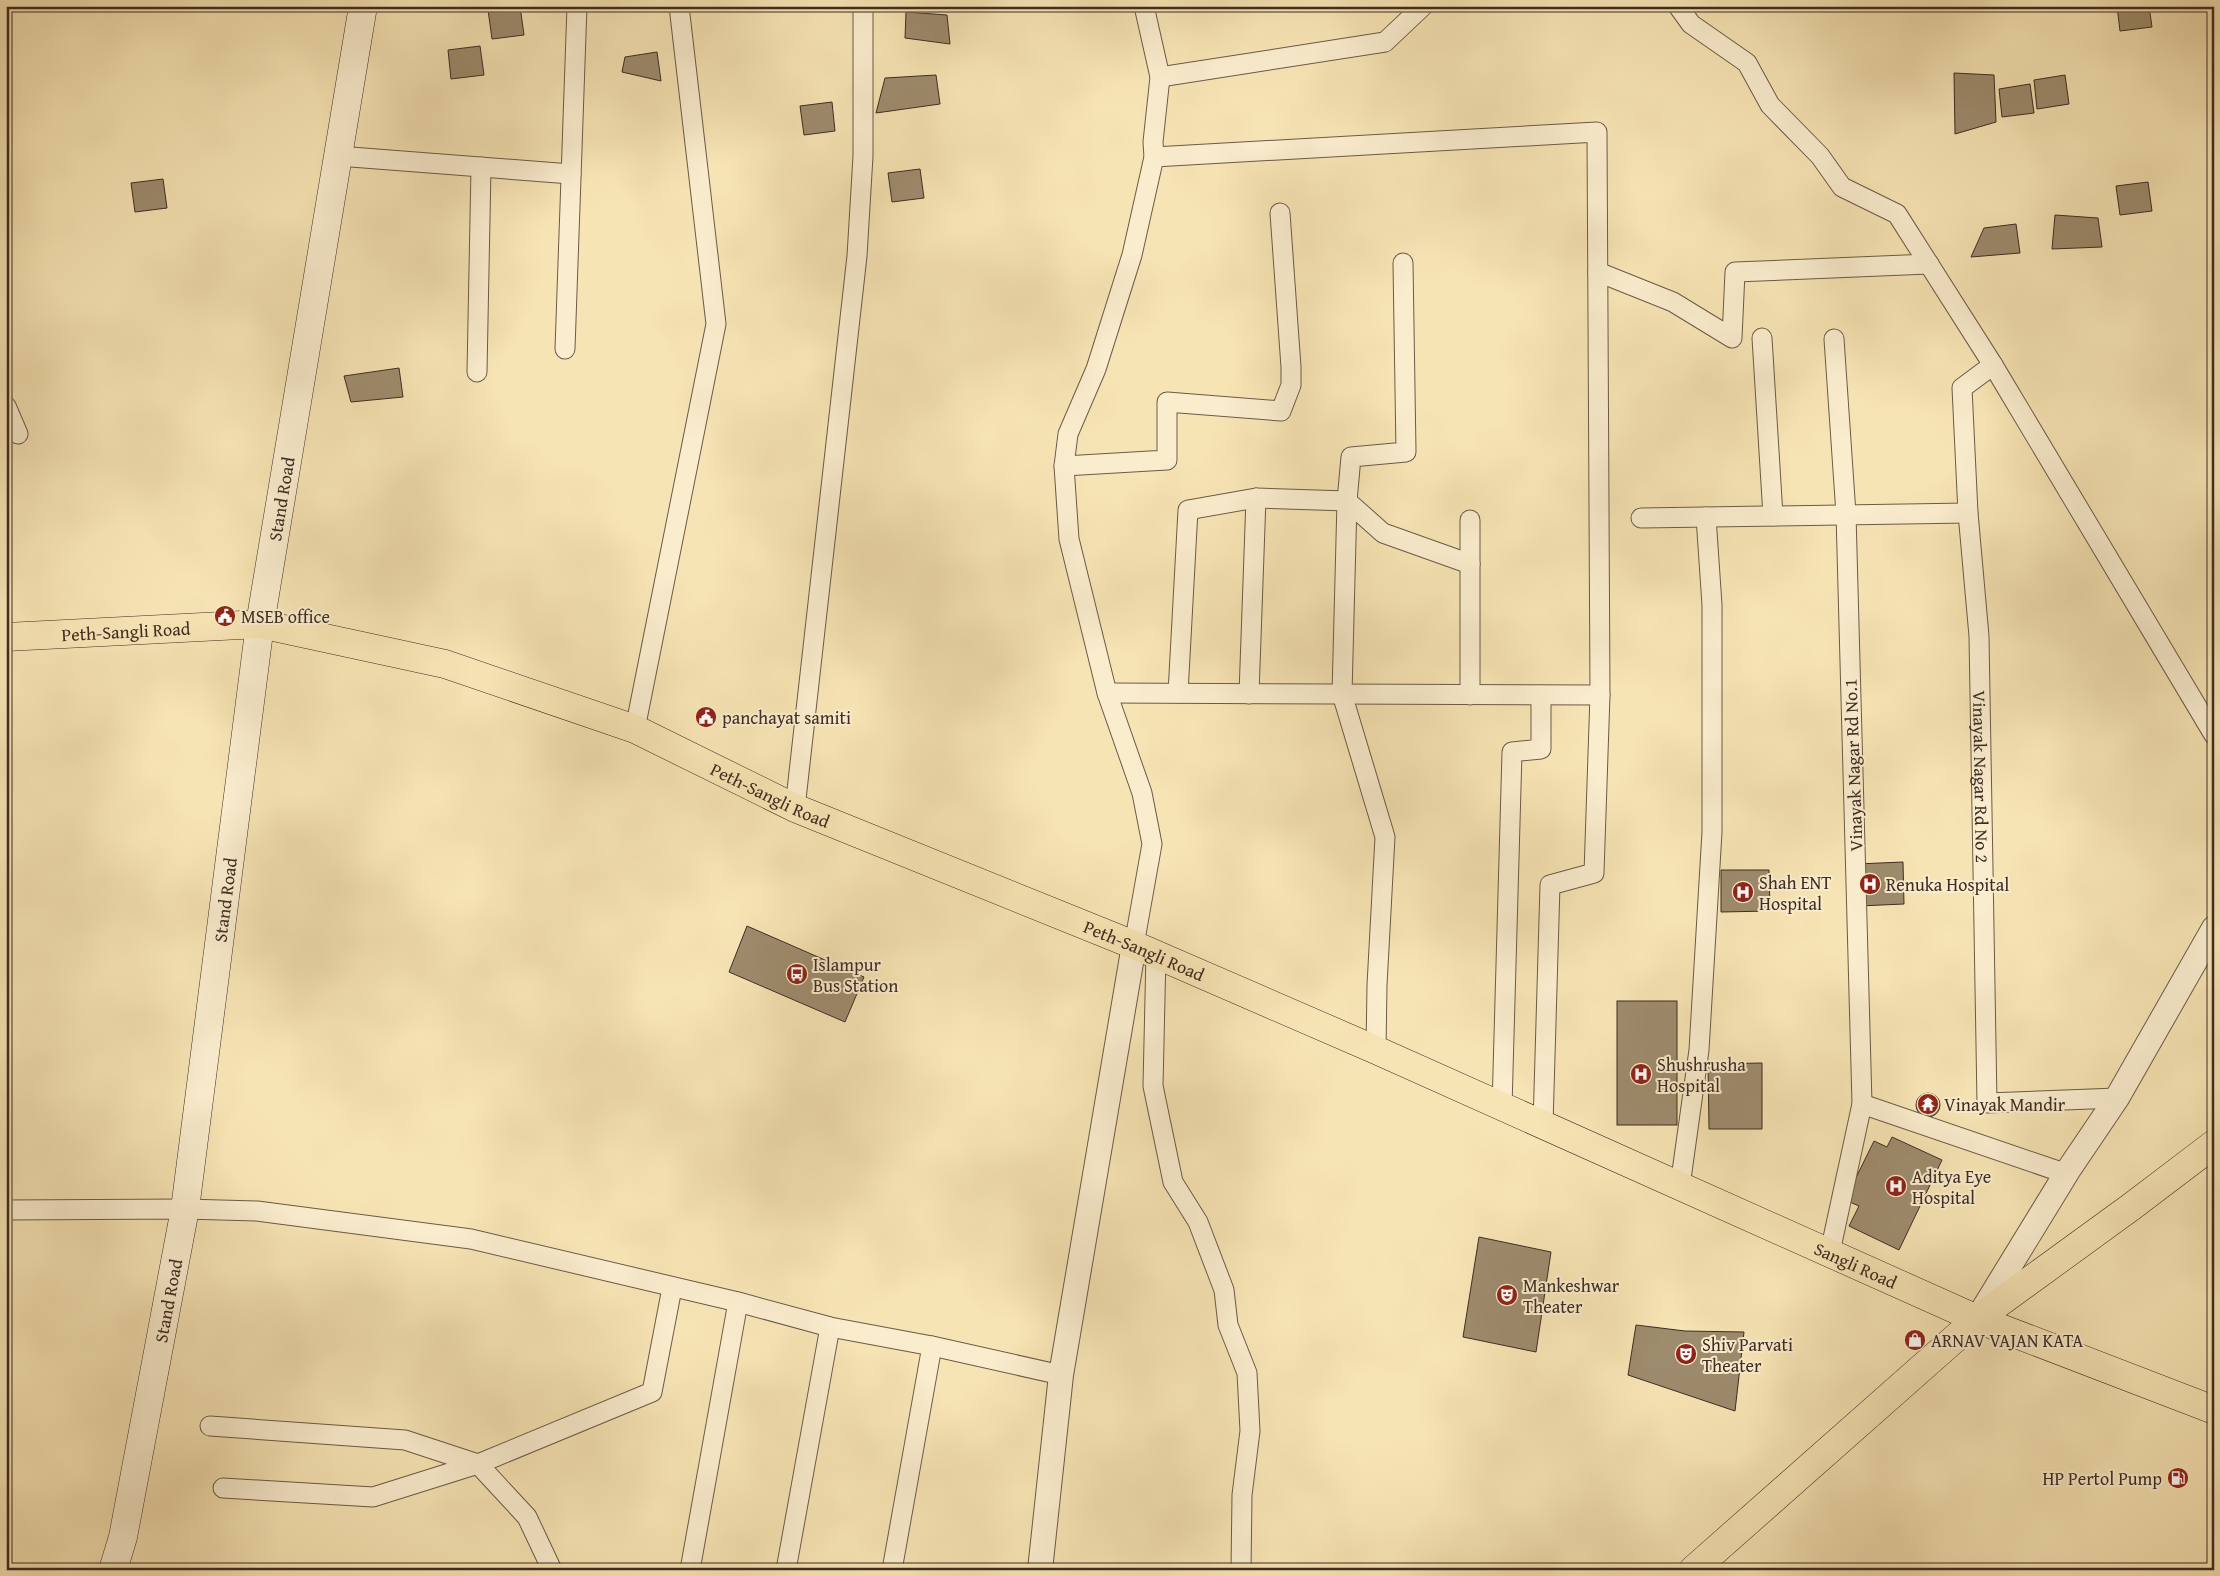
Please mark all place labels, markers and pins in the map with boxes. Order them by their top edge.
place label: MSEB office [241,603,330,630]
public building icon: MSEB office [213,604,237,628]
place label: panchayat samiti [722,704,851,731]
public building icon: panchayat samiti [694,705,718,729]
place label: Shah ENT Hospital [1759,869,1831,917]
place label: Renuka Hospital [1886,871,2009,898]
hospital icon: Renuka Hospital [1858,872,1882,896]
hospital icon: Shah ENT Hospital [1731,880,1755,904]
place label: Islampur Bus Station [813,951,898,999]
bus stop icon: Islampur Bus Station [785,962,809,986]
place label: Shushrusha Hospital [1657,1051,1746,1099]
hospital icon: Shushrusha Hospital [1629,1062,1653,1086]
place label: Vinayak Mandir [1944,1091,2066,1118]
temple icon: Vinayak Mandir [1916,1092,1940,1116]
place label: Aditya Eye Hospital [1912,1163,1991,1211]
hospital icon: Aditya Eye Hospital [1884,1174,1908,1198]
place label: Mankeshwar Theater [1523,1272,1620,1320]
theatre icon: Mankeshwar Theater [1495,1283,1519,1307]
place label: ARNAV VAJAN KATA [1931,1327,2083,1354]
shop icon: ARNAV VAJAN KATA [1903,1328,1927,1352]
place label: Shiv Parvati Theater [1702,1331,1793,1379]
theatre icon: Shiv Parvati Theater [1674,1342,1698,1366]
place label: HP Pertol Pump [2042,1465,2162,1492]
fuel station icon: HP Pertol Pump [2166,1466,2190,1490]

